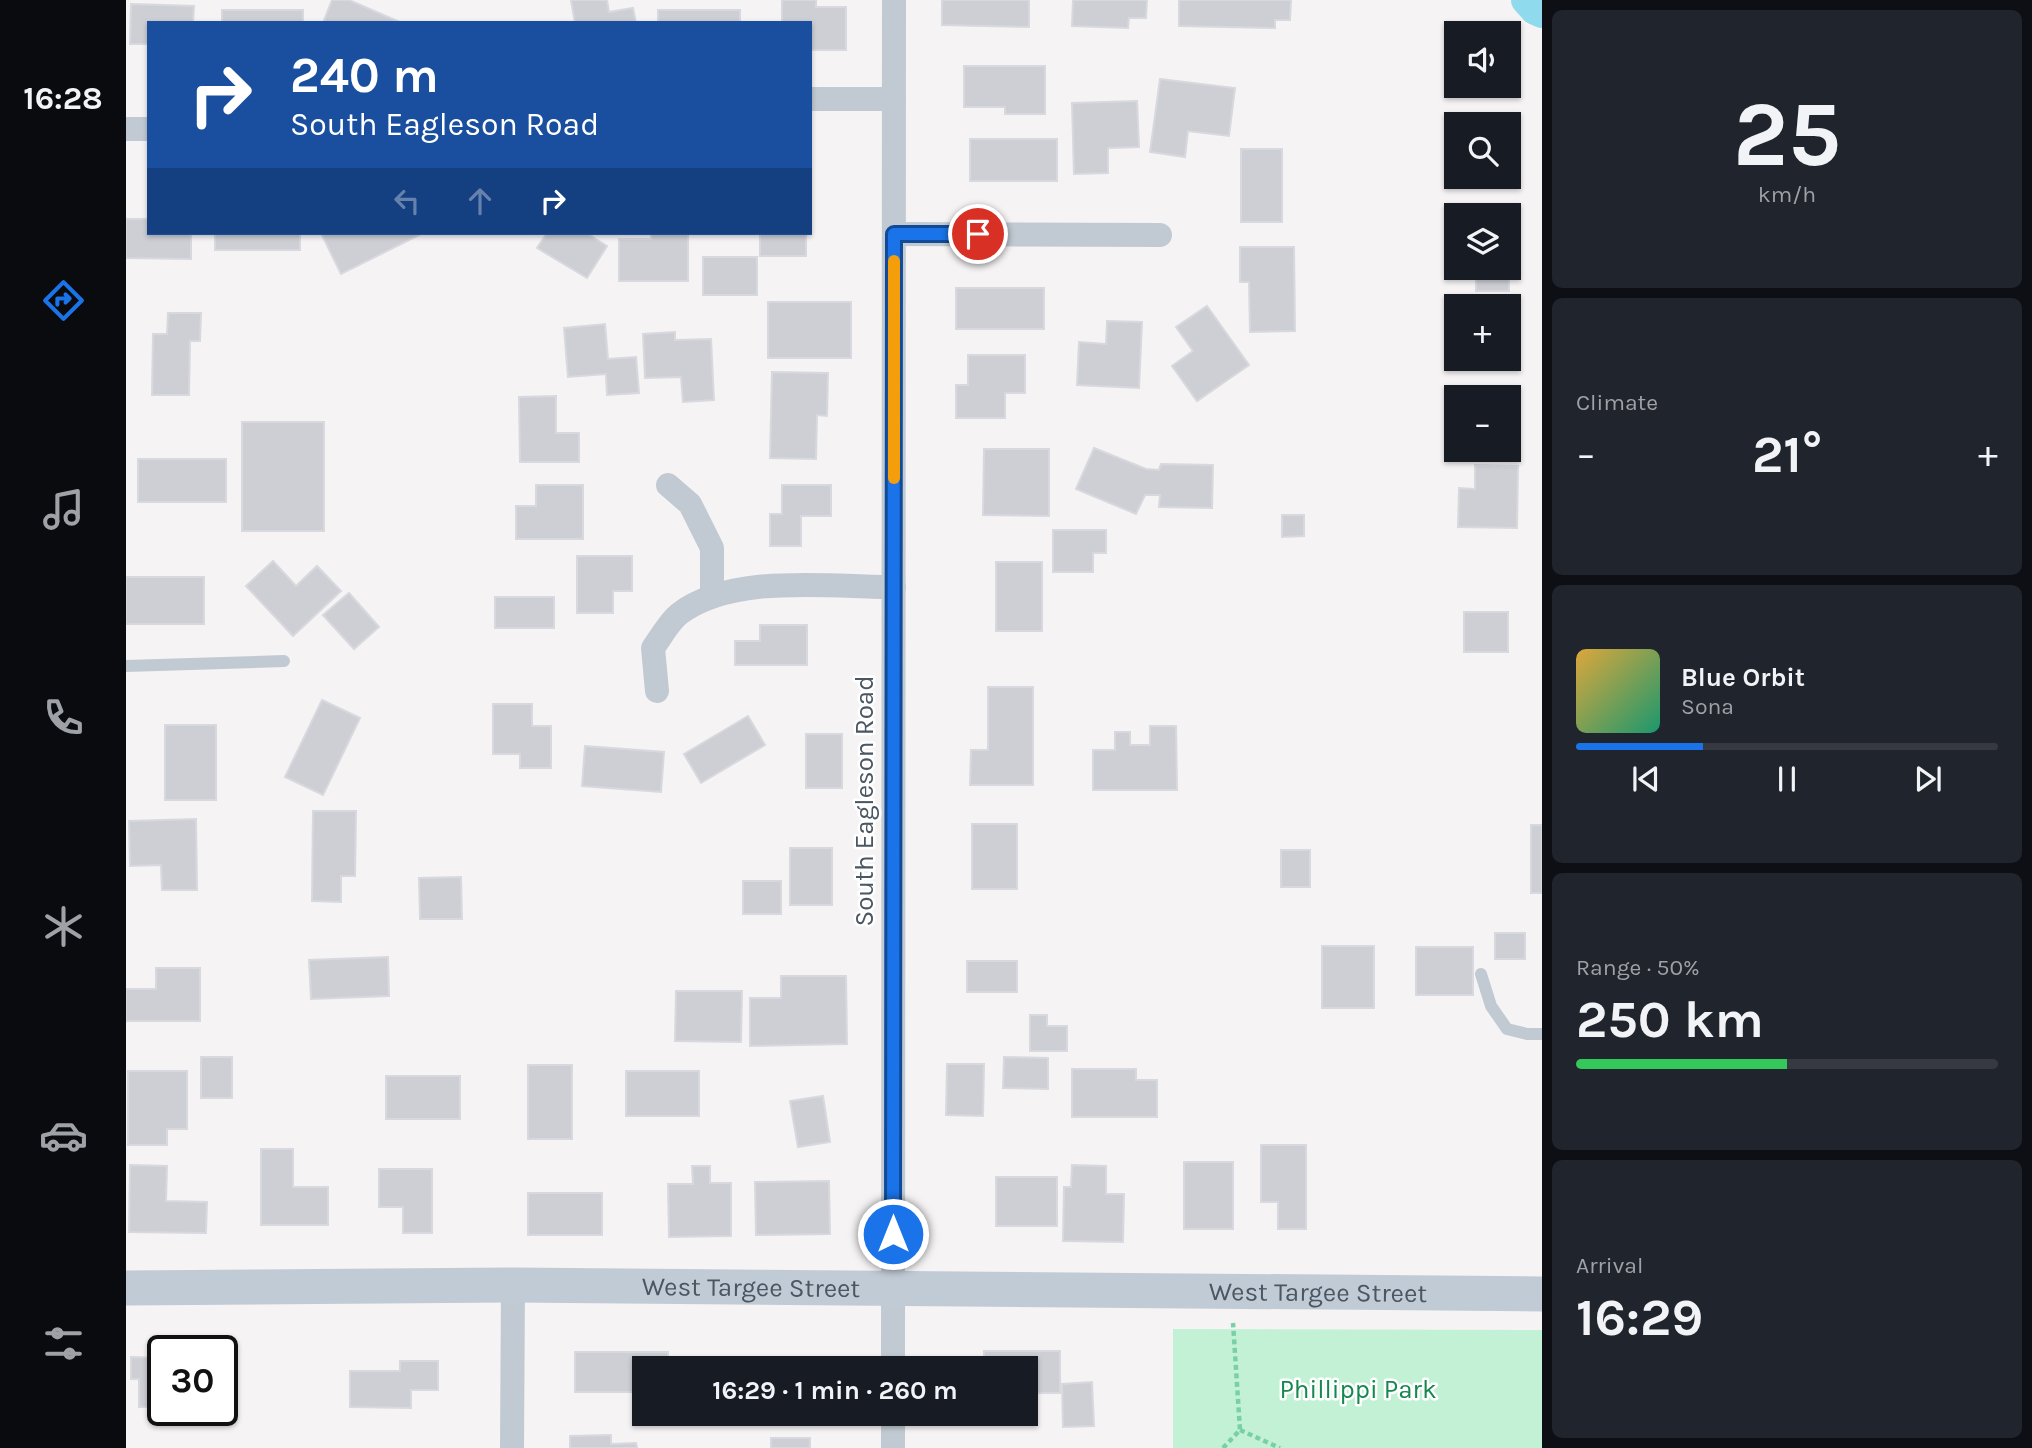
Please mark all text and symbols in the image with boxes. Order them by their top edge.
map controls [1444,21,1521,462]
button: sound [1444,21,1521,98]
text: 240 m [290,47,439,104]
icon: right [175,49,266,140]
text: 16:28 [23,80,103,117]
text: 25 [1733,82,1841,188]
text: South Eagleson Road [290,106,599,143]
button: search [1444,112,1521,189]
text: km/h [1758,181,1816,208]
icon: left [388,182,426,220]
icon: ahead [461,182,499,220]
icon: right [534,182,572,220]
button: layers [1444,203,1521,280]
pin [948,204,1008,264]
icon: arrive [959,215,997,253]
icon: directions [39,276,88,325]
button: + [1444,294,1521,371]
button: − [1444,385,1521,462]
text: Climate [1576,389,1658,416]
text: 21° [1752,424,1822,485]
text: − [1576,432,1596,477]
text: + [1978,432,1998,477]
icon: music [39,485,88,534]
text: Blue Orbit [1681,662,1805,693]
street label: South Eagleson Road [849,675,880,927]
icon: phone [39,693,88,742]
text: Sona [1681,693,1734,720]
icon: previous [1627,760,1665,798]
icon: pause [1768,760,1806,798]
icon: next [1909,760,1947,798]
icon: climate [39,902,88,951]
text: Range · 50% [1576,954,1700,981]
text: 250 km [1576,989,1764,1050]
icon: car [39,1111,88,1160]
position arrow [856,1197,930,1271]
text: Arrival [1576,1252,1643,1279]
street label: West Targee Street [642,1271,861,1304]
street label: West Targee Street [1209,1276,1428,1309]
text: 16:29 [1576,1287,1703,1348]
icon: filters [39,1319,88,1368]
speed limit sign: 30 [147,1335,238,1426]
park label: Phillippi Park [1279,1374,1437,1405]
text: 16:29 · 1 min · 260 m [712,1375,958,1406]

